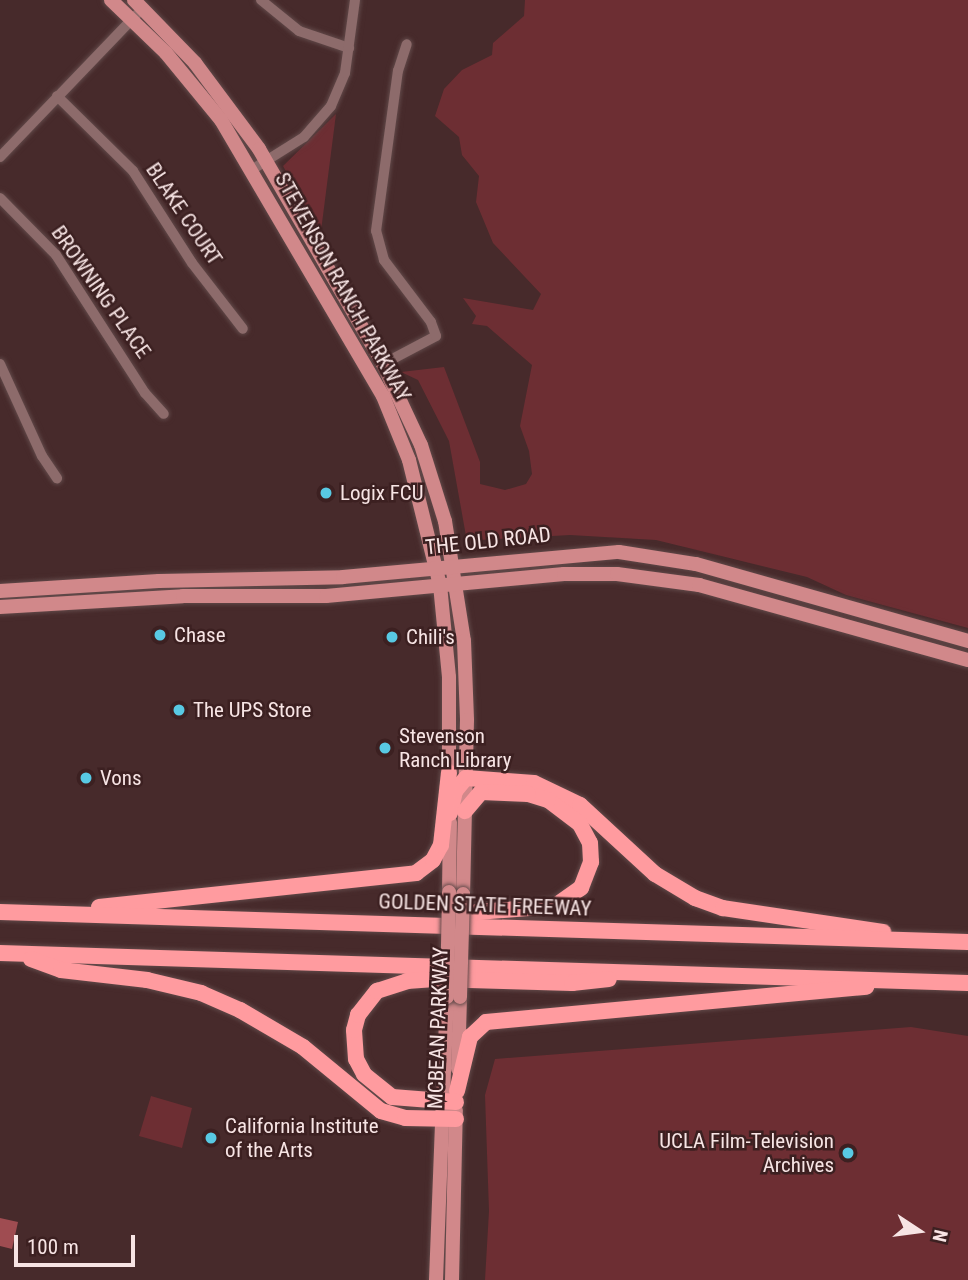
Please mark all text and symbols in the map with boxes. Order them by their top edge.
street label: BLAKE COURT [141,158,227,270]
street label: STEVENSON RANCH PARKWAY [270,168,416,406]
street label: BROWNING PLACE [46,221,156,363]
place label: Logix FCU [340,480,424,506]
marker: Logix FCU [318,485,334,501]
street label: THE OLD ROAD [424,522,552,560]
place label: Chase [174,622,226,648]
place label: Chili's [406,624,455,650]
marker: Chase [152,627,168,643]
marker: Chili's [384,629,400,645]
place label: The UPS Store [193,697,311,723]
marker: The UPS Store [171,702,187,718]
place label: Stevenson Ranch Library [399,723,512,773]
marker: Stevenson Ranch Library [377,740,393,756]
place label: Vons [100,765,142,791]
marker: Vons [78,770,94,786]
street label: GOLDEN STATE FREEWAY [378,889,592,921]
street label: MCBEAN PARKWAY [423,946,453,1110]
place label: California Institute of the Arts [225,1113,379,1163]
place label: UCLA Film-Television Archives [659,1128,834,1178]
marker: California Institute of the Arts [203,1130,219,1146]
marker: UCLA Film-Television Archives [840,1145,856,1161]
north arrow [884,1196,954,1266]
scale bar [18,1220,138,1264]
text: N [927,1228,952,1244]
text: 100 m [27,1235,79,1259]

